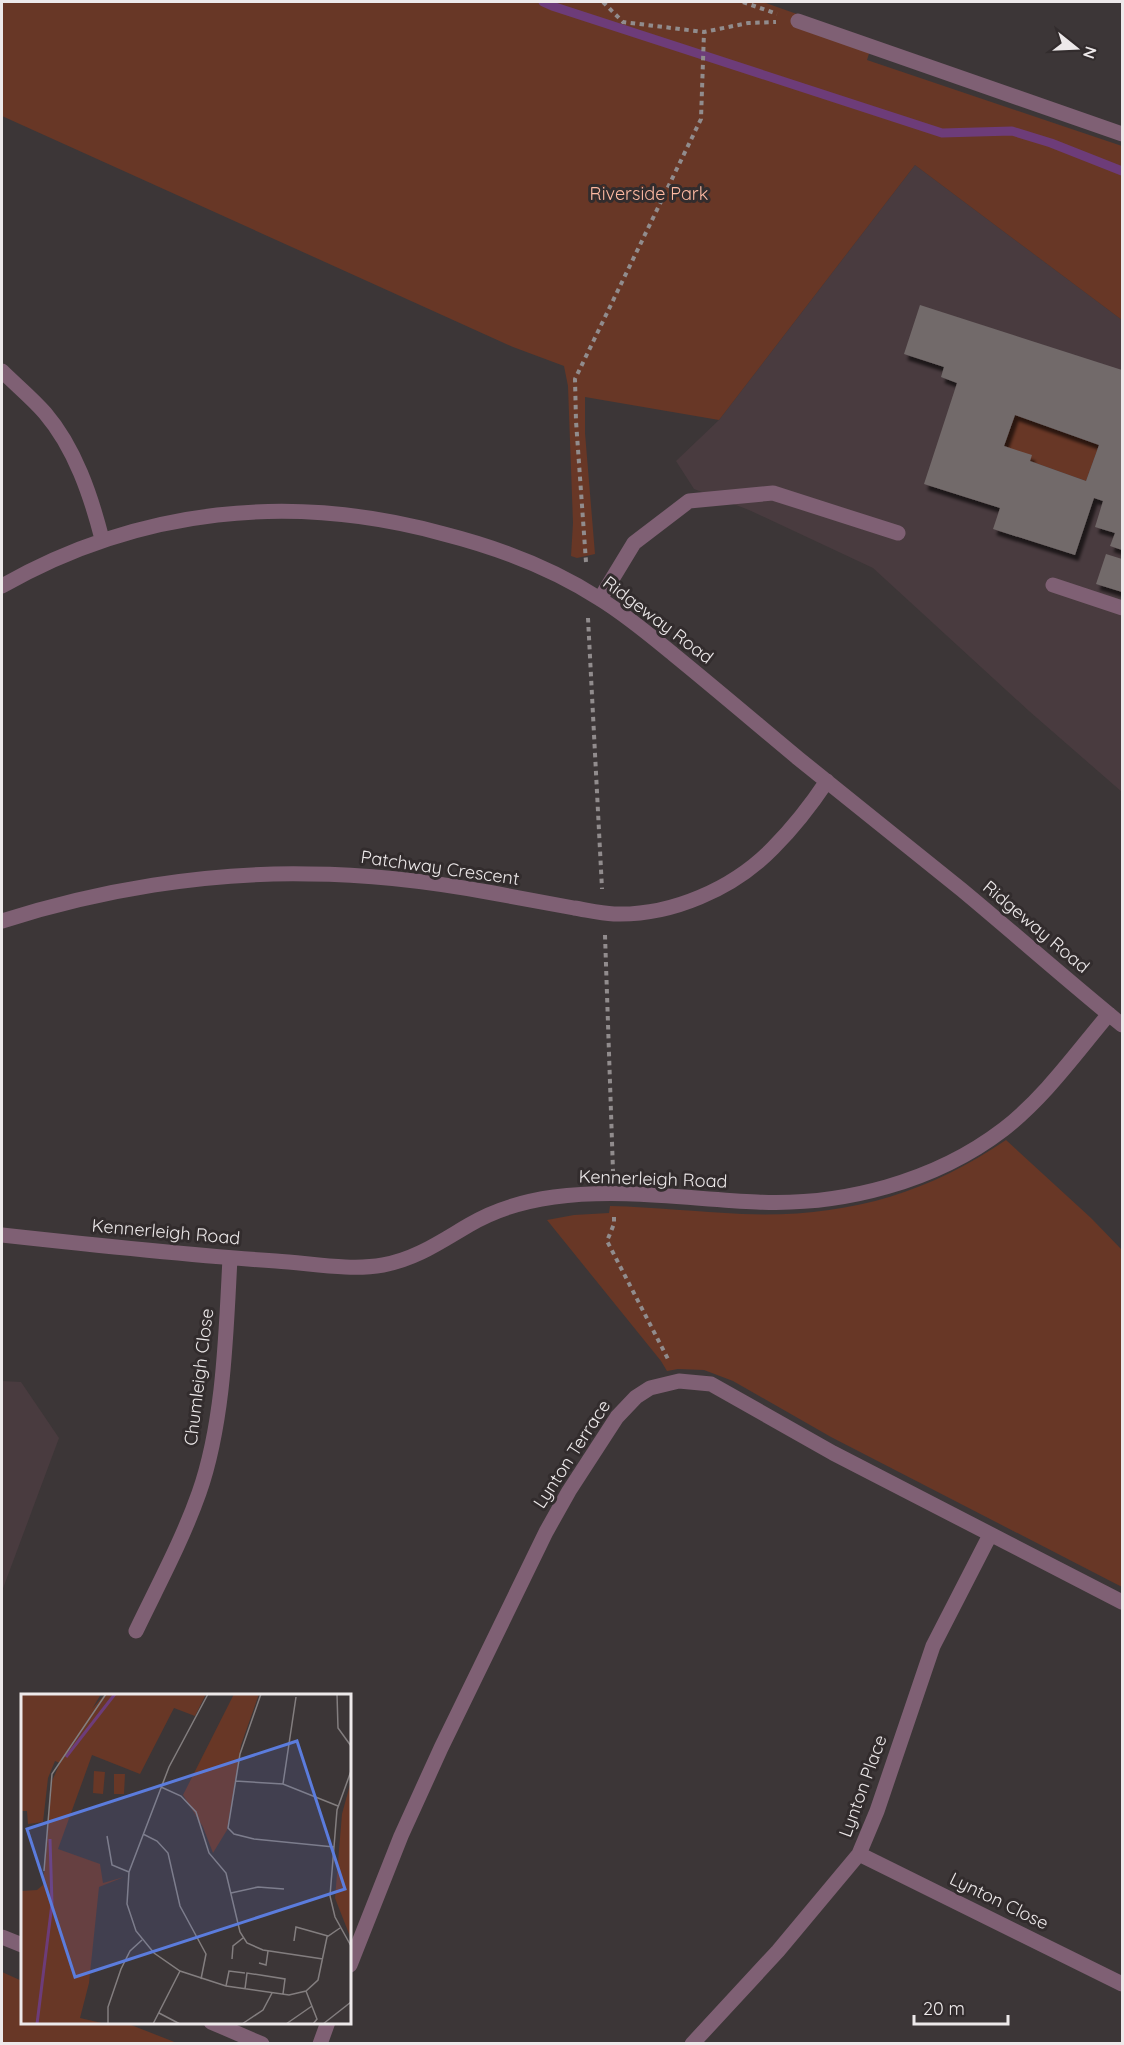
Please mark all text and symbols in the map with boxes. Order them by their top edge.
north arrow [1046,18,1106,78]
text: N [1079,44,1102,61]
park label: Riverside Park [590,182,708,205]
street label: Ridgeway Road [599,571,718,669]
street label: Patchway Crescent [359,845,521,890]
street label: Ridgeway Road [978,875,1094,978]
street label: Kennerleigh Road [578,1164,728,1193]
street label: Kennerleigh Road [91,1214,241,1249]
street label: Chumleigh Close [179,1307,218,1447]
street label: Lynton Terrace [528,1395,615,1512]
inset map [21,1694,351,2024]
street label: Lynton Place [833,1731,892,1840]
street label: Lynton Close [946,1867,1052,1934]
scale bar [914,1988,1008,2026]
text: 20 m [923,1997,965,2020]

